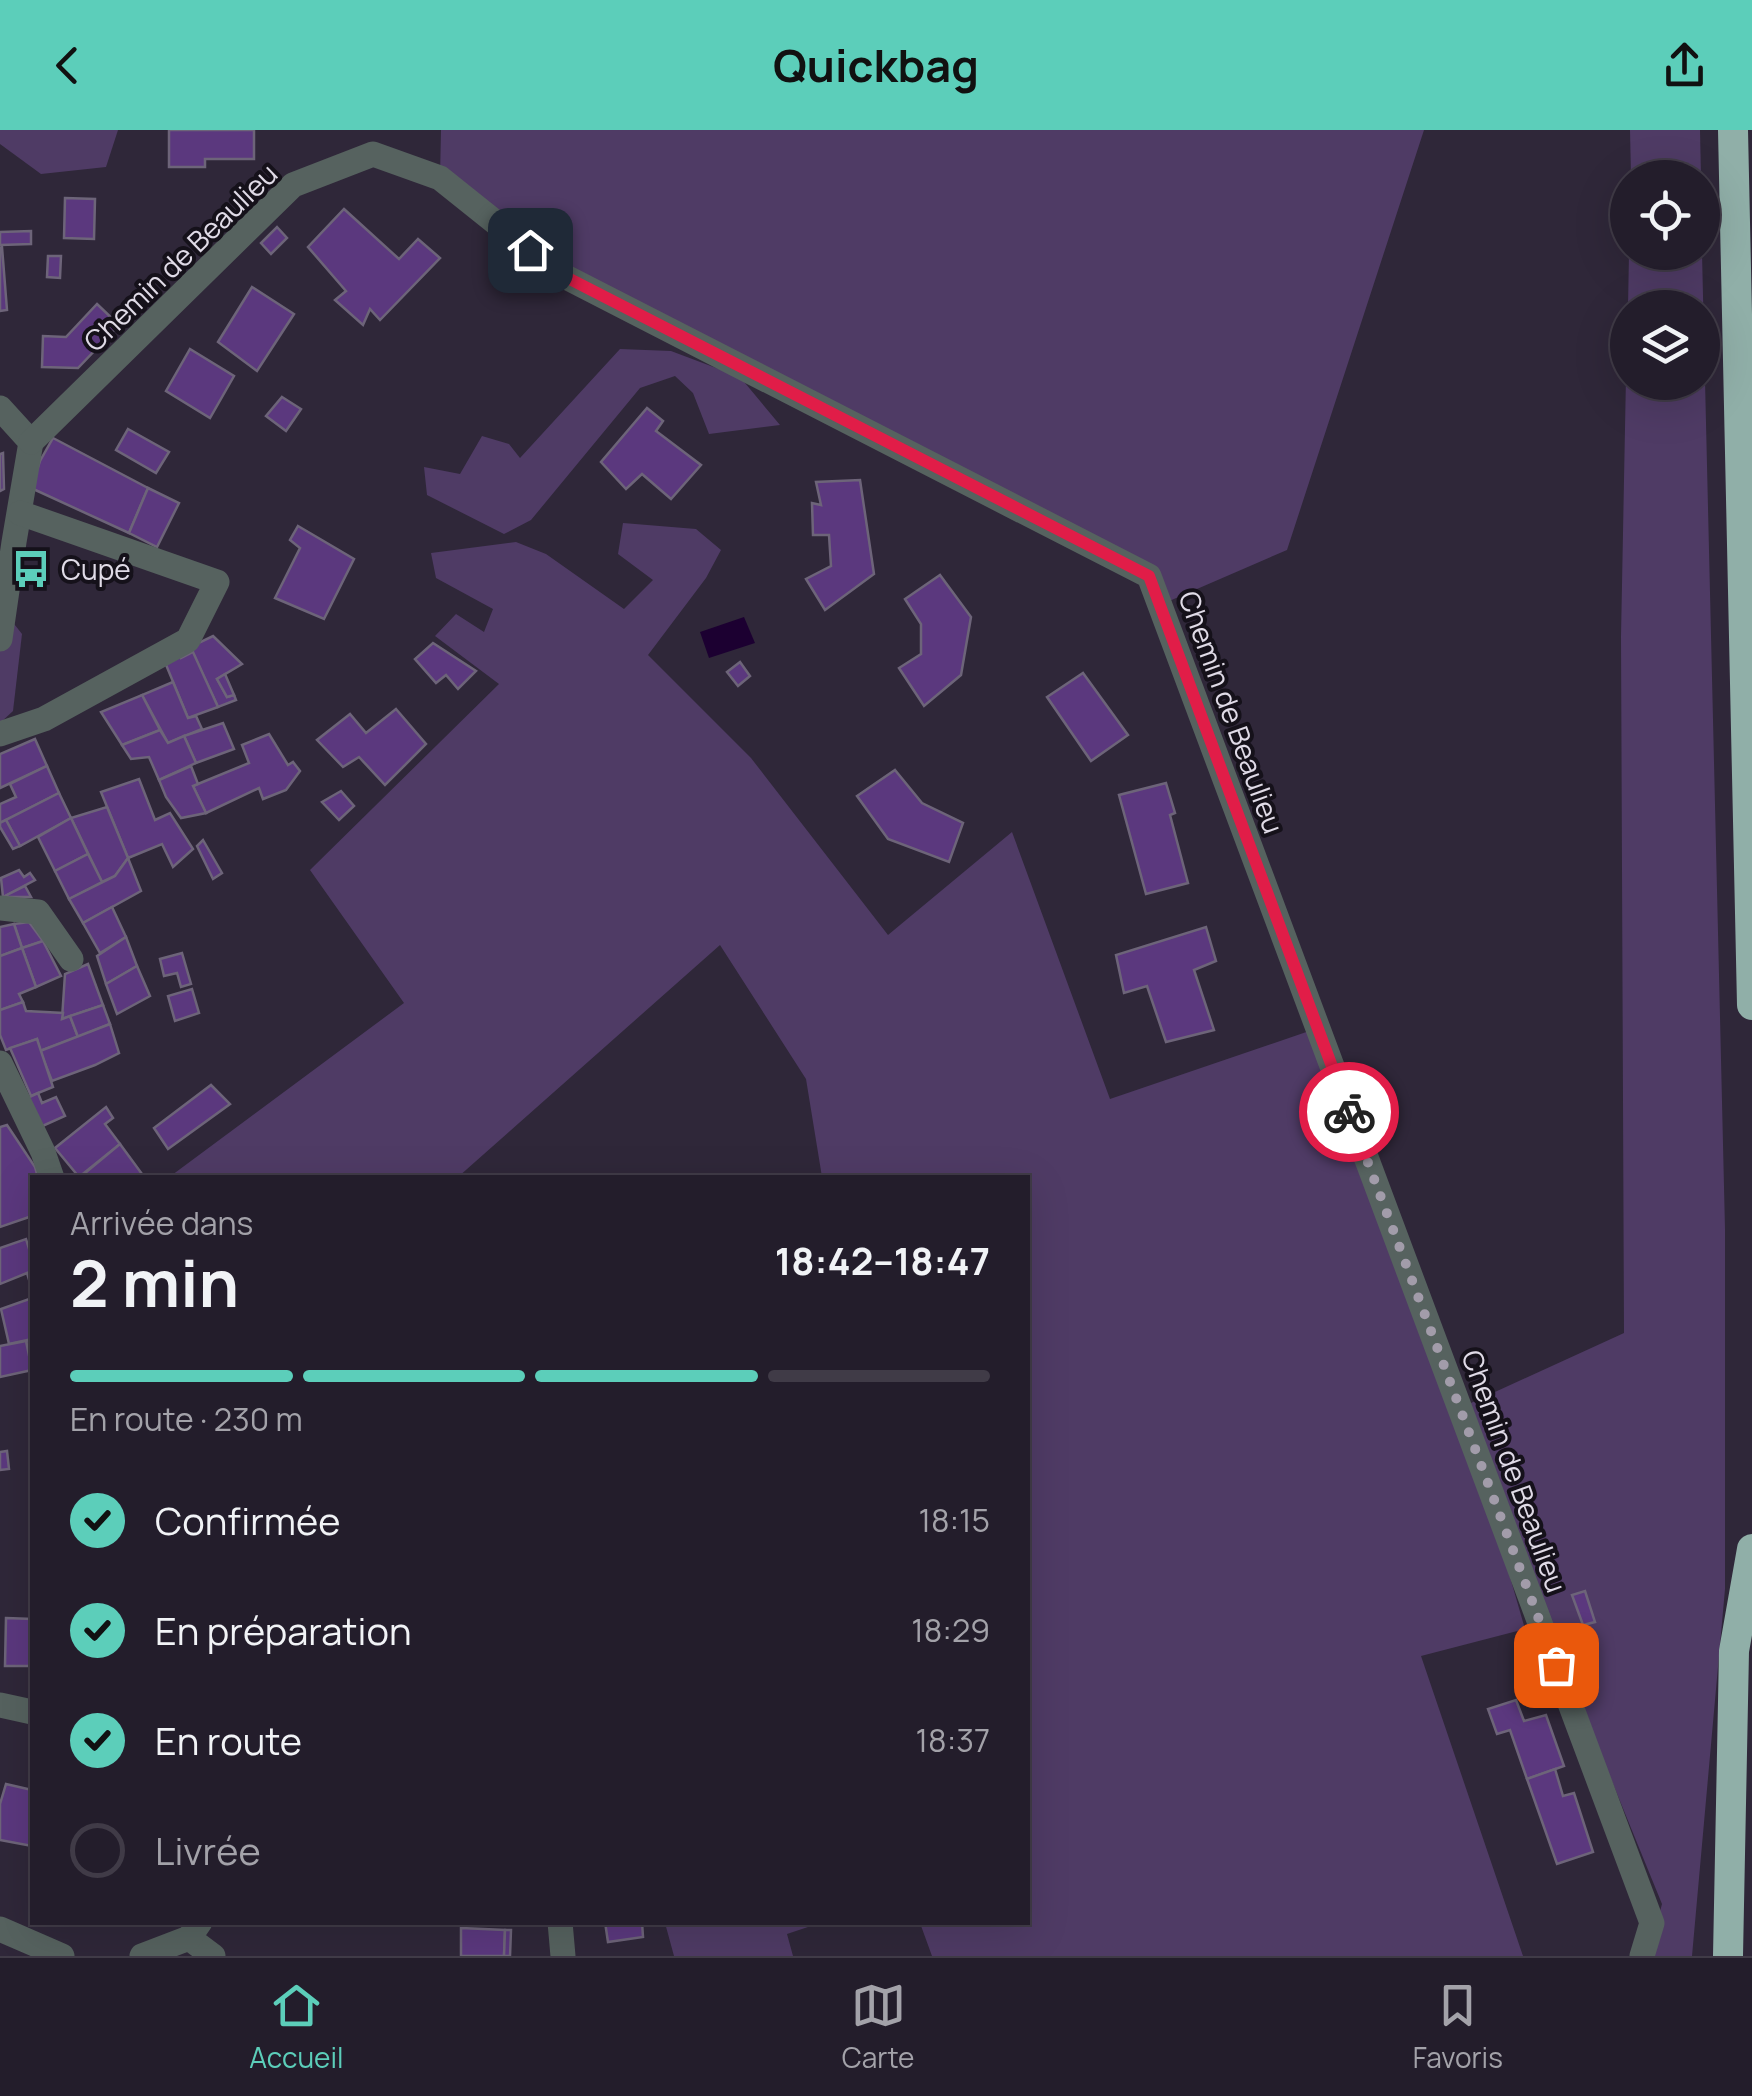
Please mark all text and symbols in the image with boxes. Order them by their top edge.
text: Quickbag [773,34,979,96]
icon: back [40,38,95,93]
icon: share [1657,38,1712,93]
street label: Chemin de Beaulieu [75,155,285,359]
map controls [1610,160,1720,400]
button: locate [1610,160,1720,270]
pin [488,208,573,293]
icon: home [503,223,558,278]
button: layers [1610,290,1720,400]
bus stop icon: Cupé [10,548,52,590]
place label: Cupé [61,550,131,588]
street label: Chemin de Beaulieu [1171,586,1293,838]
courier [1299,1062,1399,1162]
icon: bike [1322,1085,1377,1140]
text: Arrivée dans [70,1201,253,1245]
text: 18:42–18:47 [775,1234,990,1286]
text: 2 min [70,1238,239,1327]
street label: Chemin de Beaulieu [1454,1345,1576,1597]
text: En route · 230 m [70,1397,303,1441]
icon: check [70,1493,125,1548]
text: Confirmée [155,1494,341,1546]
text: 18:15 [918,1498,990,1542]
icon: check [70,1603,125,1658]
text: En préparation [155,1604,411,1656]
text: 18:29 [911,1608,990,1652]
pin [1514,1623,1599,1708]
icon: bag [1529,1638,1584,1693]
icon: check [70,1713,125,1768]
text: En route [155,1714,302,1766]
text: 18:37 [916,1718,990,1762]
text: Livrée [155,1824,261,1876]
tab: Accueil [249,1978,344,2076]
tab: Carte [842,1978,914,2076]
tab: Favoris [1413,1978,1503,2076]

